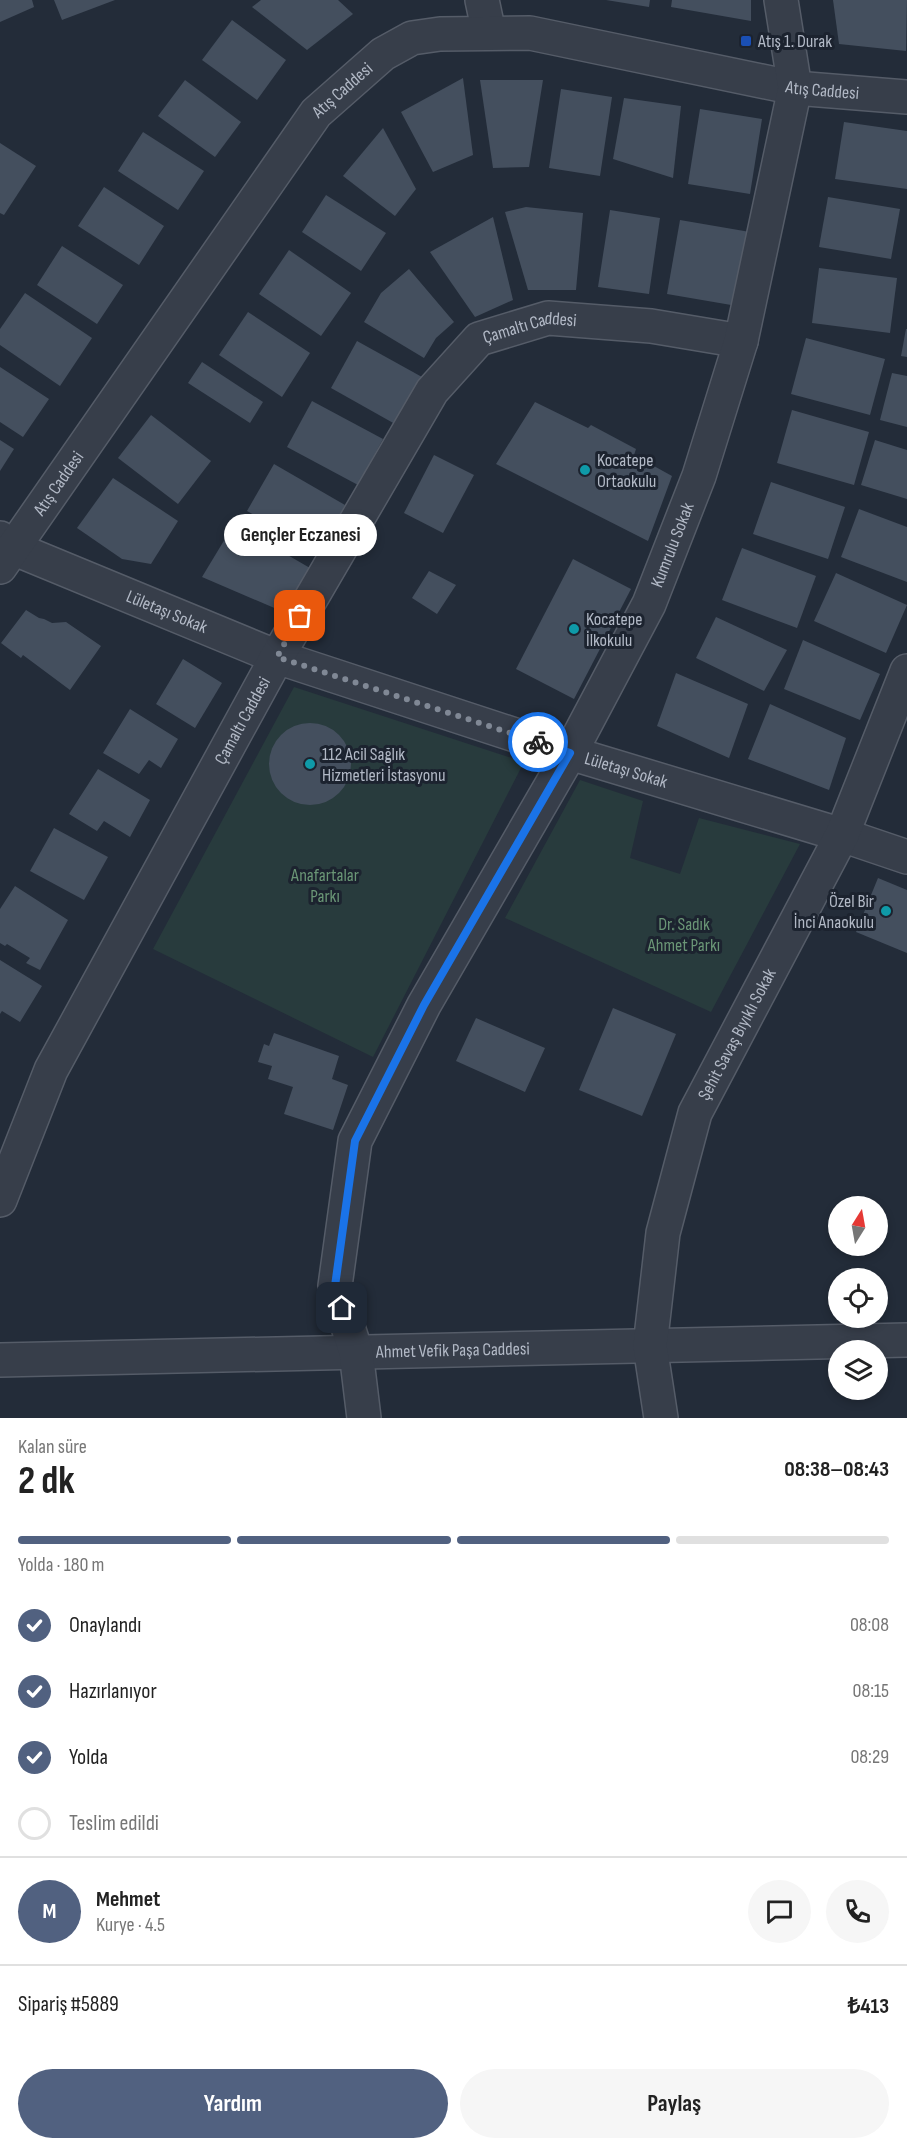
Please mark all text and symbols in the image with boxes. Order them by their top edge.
place label: Atış 1. Durak [757,31,832,52]
marker: Atış 1. Durak [739,34,753,48]
street label: Atış Caddesi [307,58,377,123]
street label: Atış Caddesi [783,76,860,104]
street label: Çamaltı Caddesi [480,308,577,348]
street label: Atış Caddesi [29,447,88,521]
place label: Kocatepe Ortaokulu [597,450,656,492]
marker: Kocatepe Ortaokulu [578,463,592,477]
street label: Kumrulu Sokak [647,499,699,590]
callout: Gençler Eczanesi [224,514,376,556]
text: Gençler Eczanesi [240,523,361,547]
street label: Lületaşı Sokak [123,586,211,638]
pin [274,590,325,641]
icon: bag [283,599,316,632]
place label: Kocatepe İlkokulu [586,609,642,651]
marker: Kocatepe İlkokulu [567,622,581,636]
street label: Çamaltı Caddesi [210,673,275,768]
courier [508,712,568,772]
icon: bike [522,726,555,759]
place label: 112 Acil Sağlık Hizmetleri İstasyonu [322,744,445,786]
street label: Lületaşı Sokak [582,748,670,793]
marker: 112 Acil Sağlık Hizmetleri İstasyonu [303,757,317,771]
park label: Anafartalar Parkı [290,865,359,907]
place label: Özel Bir İnci Anaokulu [794,891,874,933]
marker: Özel Bir İnci Anaokulu [879,904,893,918]
park label: Dr. Sadık Ahmet Parkı [647,914,720,956]
street label: Şehit Savaş Bıyıklı Sokak [694,965,781,1104]
north arrow [828,1196,888,1256]
map controls [828,1196,888,1400]
button: locate [828,1268,888,1328]
pin [316,1282,367,1333]
icon: home [325,1291,358,1324]
street label: Ahmet Vefik Paşa Caddesi [375,1338,530,1363]
button: layers [828,1340,888,1400]
text: Kalan süre [18,1435,87,1459]
text: 08:38–08:43 [784,1456,889,1483]
text: 2 dk [18,1458,75,1505]
text: Yolda · 180 m [18,1553,104,1577]
icon: check [18,1609,51,1642]
text: Onaylandı [69,1612,141,1639]
text: 08:08 [850,1613,889,1637]
icon: check [18,1675,51,1708]
text: Hazırlanıyor [69,1678,157,1705]
text: 08:15 [853,1679,889,1703]
icon: check [18,1741,51,1774]
text: Yolda [69,1744,108,1771]
text: 08:29 [850,1745,889,1769]
text: Teslim edildi [69,1810,159,1837]
button: chat [748,1880,811,1943]
button: phone [826,1880,889,1943]
text: Mehmet [96,1886,160,1913]
text: M [43,1898,56,1925]
text: Kurye · 4.5 [96,1913,165,1937]
text: Sipariş #5889 [18,1991,119,2018]
text: ₺413 [848,1993,889,2020]
button: Yardım [18,2069,448,2138]
button: Paylaş [460,2069,889,2138]

